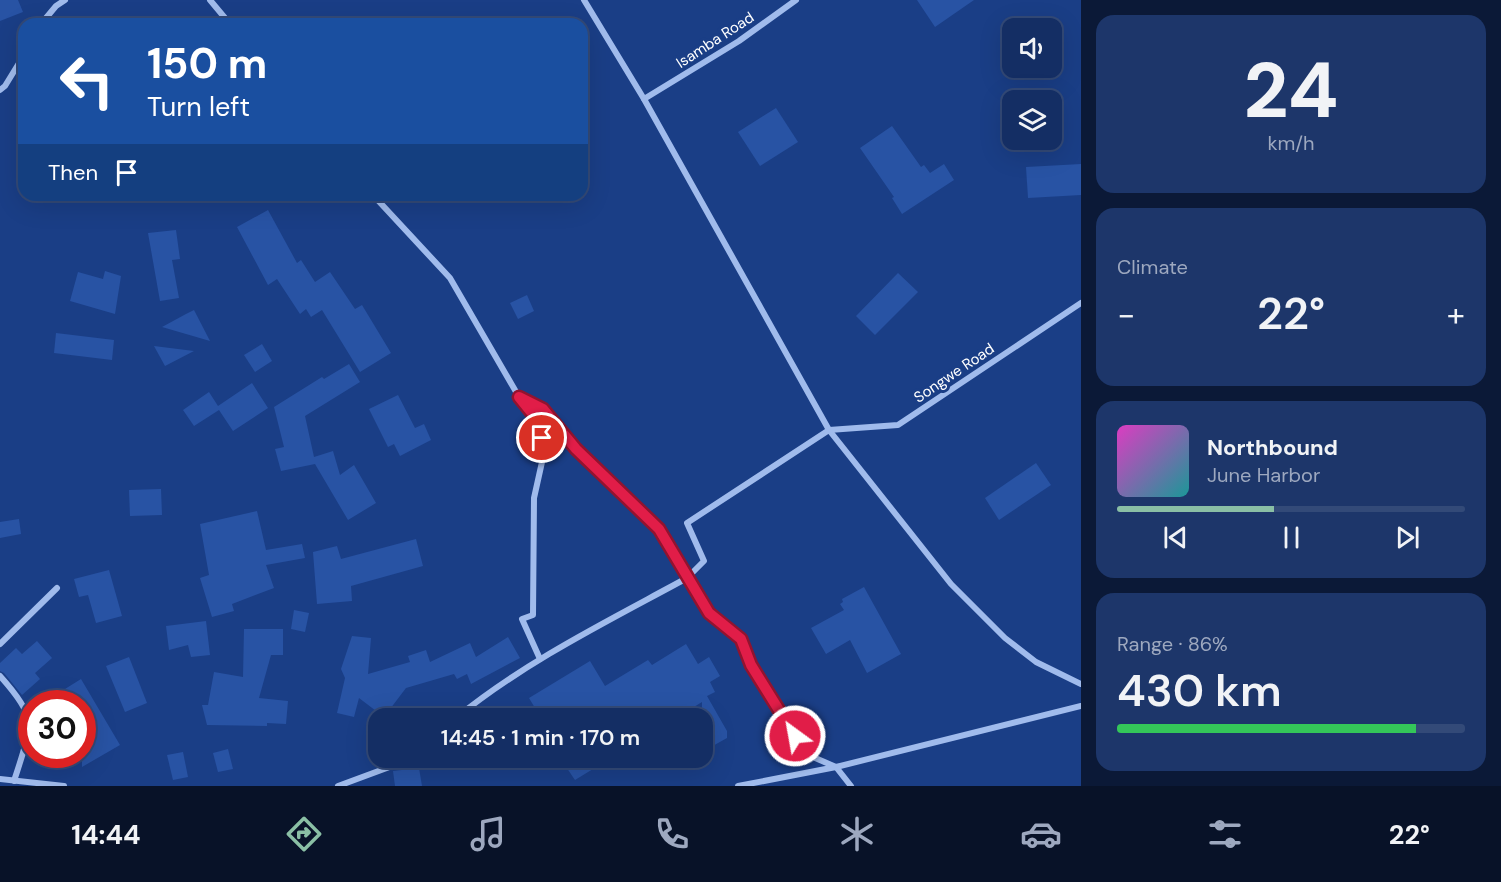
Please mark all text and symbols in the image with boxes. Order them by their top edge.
street label: Isamba Road [672,7,758,73]
map controls [1002,18,1062,150]
button: sound [1002,18,1062,78]
text: 150 m [147,36,267,91]
text: 24 [1243,40,1339,141]
icon: left [48,42,126,120]
text: Turn left [147,89,250,124]
button: layers [1002,90,1062,150]
text: km/h [1267,130,1315,156]
icon: arrive [110,156,143,189]
text: Then [48,158,98,187]
text: Climate [1117,254,1188,280]
text: 22° [1257,284,1325,343]
text: − [1117,293,1135,336]
text: + [1447,293,1465,336]
street label: Songwe Road [910,339,998,407]
pin [516,412,567,463]
icon: arrive [525,421,558,454]
text: Northbound [1207,433,1338,462]
text: June Harbor [1207,462,1320,488]
icon: previous [1159,521,1192,554]
icon: pause [1275,521,1308,554]
icon: next [1391,521,1424,554]
text: Range · 86% [1117,631,1228,657]
text: 430 km [1117,661,1282,720]
speed limit sign: 30 [18,690,96,768]
position arrow [763,704,827,768]
text: 14:45 · 1 min · 170 m [441,723,640,752]
icon: directions [283,813,325,855]
icon: music [467,813,509,855]
icon: phone [651,813,693,855]
icon: climate [836,813,878,855]
icon: car [1020,813,1062,855]
icon: filters [1204,813,1246,855]
text: 14:44 [71,817,141,852]
text: 22° [1389,817,1430,852]

